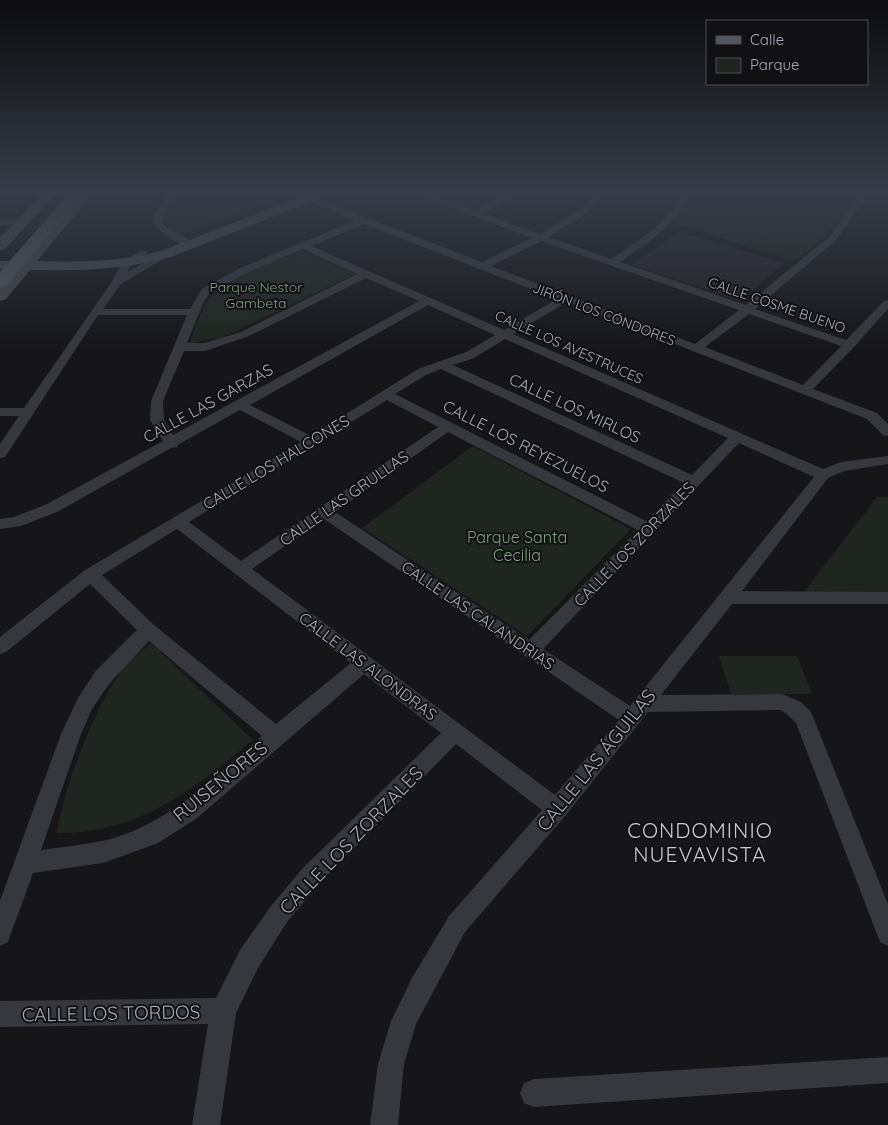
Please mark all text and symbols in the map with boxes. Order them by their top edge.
legend [706,20,868,85]
text: Calle [750,30,784,49]
text: Parque [750,55,800,74]
street label: CALLE COSME BUENO [706,273,848,337]
park label: Parque Nestor Gambeta [209,278,303,312]
street label: JIRÓN LOS CÓNDORES [530,278,678,350]
street label: CALLE LOS AVESTRUCES [492,306,646,388]
street label: CALLE LAS GARZAS [140,359,276,447]
street label: CALLE LOS MIRLOS [506,369,644,447]
street label: CALLE LOS REYEZUELOS [440,395,612,497]
street label: CALLE LOS HALCONES [199,410,353,514]
street label: CALLE LAS GRULLAS [276,446,412,550]
street label: CALLE LOS ZORZALES [569,477,699,611]
park label: Parque Santa Cecilia [467,527,567,565]
street label: CALLE LAS CALANDRIAS [398,556,558,674]
street label: CALLE LAS ALONDRAS [295,608,441,724]
street label: CALLE LAS ÁGUILAS [531,684,661,836]
street label: RUISEÑORES [168,735,272,827]
street label: CALLE LOS ZORZALES [274,761,428,919]
district label: CONDOMINIO NUEVAVISTA [627,817,773,867]
street label: CALLE LOS TORDOS [22,999,200,1027]

